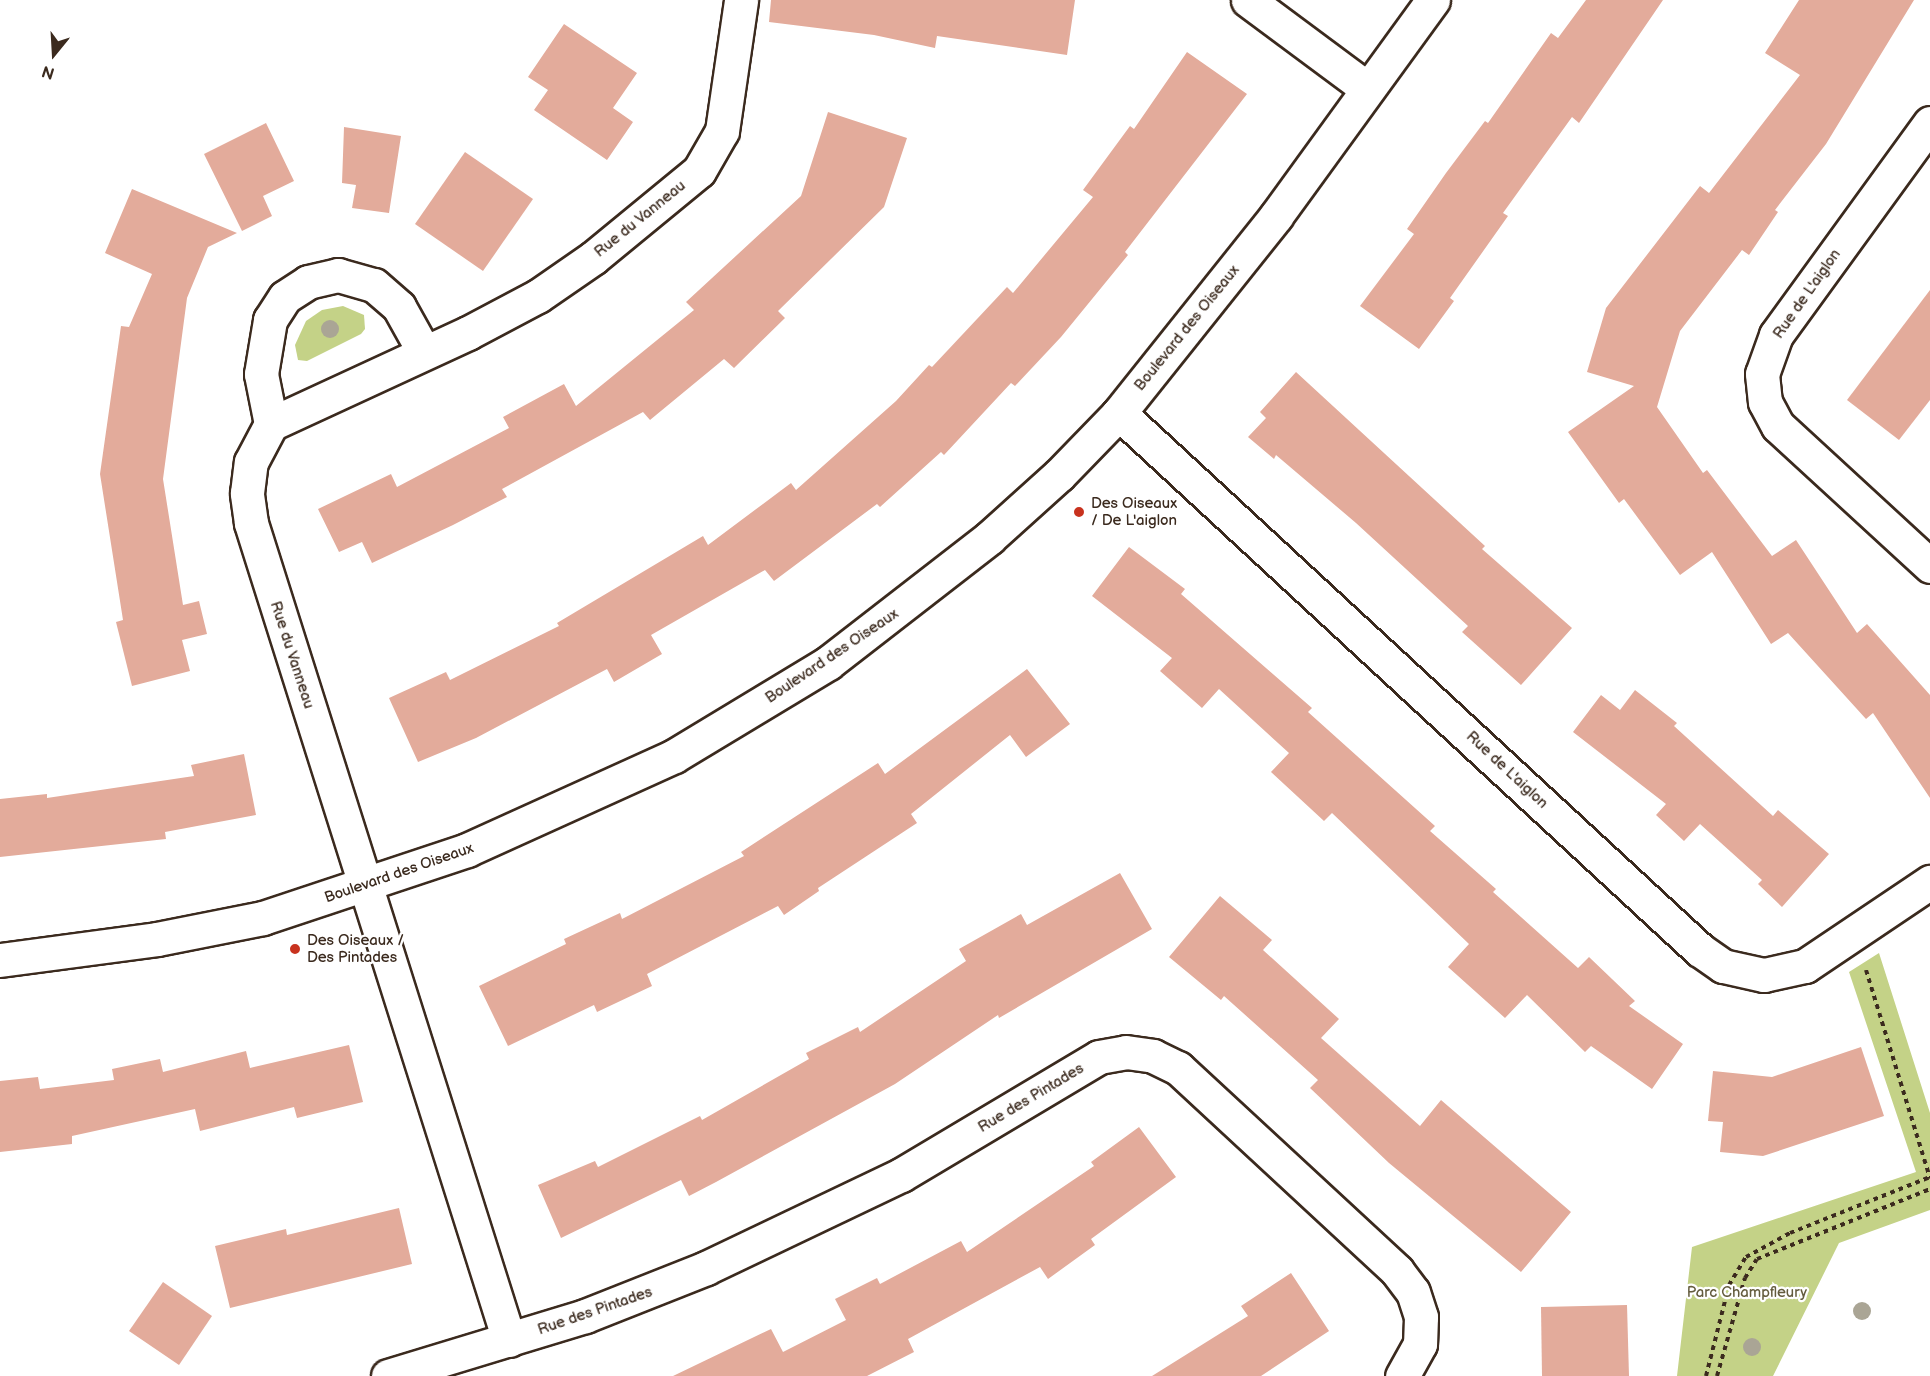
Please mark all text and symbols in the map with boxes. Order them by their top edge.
north arrow [24,24,84,84]
text: N [40,61,57,82]
street label: Rue du Vanneau [591,177,689,261]
street label: Rue de L'aiglon [1770,246,1844,342]
street label: Boulevard des Oiseaux [1131,262,1243,394]
place label: Des Oiseaux / De L'aiglon [1091,494,1177,529]
marker: Des Oiseaux / De L'aiglon [1072,505,1086,519]
street label: Rue du Vanneau [266,599,318,711]
street label: Boulevard des Oiseaux [762,605,902,707]
street label: Rue de L'aiglon [1462,728,1552,812]
street label: Boulevard des Oiseaux [322,839,476,907]
place label: Des Oiseaux / Des Pintades [307,931,404,966]
marker: Des Oiseaux / Des Pintades [288,942,302,956]
street label: Rue des Pintades [975,1059,1087,1137]
street label: Rue des Pintades [535,1283,655,1339]
park label: Parc Champfleury [1687,1284,1807,1302]

